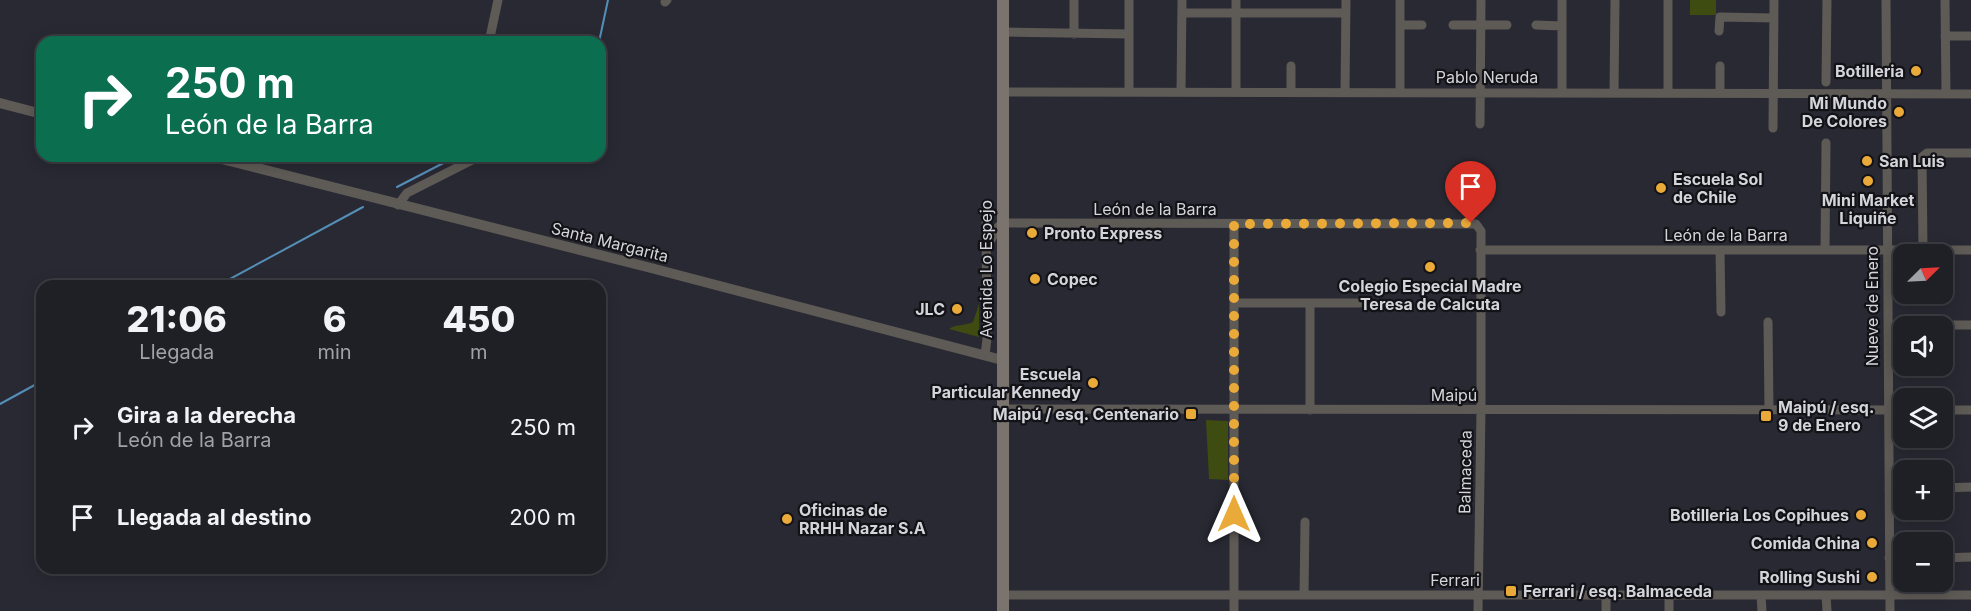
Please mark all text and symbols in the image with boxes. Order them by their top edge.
text: 250 m [165,57,295,108]
icon: right [66,60,144,138]
place label: Botilleria [1835,61,1904,81]
marker: Botilleria [1909,64,1923,78]
street label: Pablo Neruda [1436,67,1538,87]
place label: Mi Mundo De Colores [1802,93,1887,131]
marker: Mi Mundo De Colores [1892,105,1906,119]
text: León de la Barra [165,108,374,141]
place label: San Luis [1879,151,1945,171]
marker: San Luis [1860,154,1874,168]
pin [1445,161,1496,223]
place label: Escuela Sol de Chile [1673,169,1763,207]
icon: arrive [1454,170,1487,203]
marker: Mini Market Liquiñe [1861,174,1875,188]
marker: Escuela Sol de Chile [1654,181,1668,195]
place label: Mini Market Liquiñe [1822,190,1914,228]
street label: León de la Barra [1093,199,1217,219]
street label: Avenida Lo Espejo [976,200,996,338]
street label: Santa Margarita [549,218,671,266]
place label: Pronto Express [1044,223,1162,243]
street label: León de la Barra [1664,225,1788,245]
marker: Pronto Express [1025,226,1039,240]
north arrow [1893,244,1953,304]
map controls [1893,244,1953,592]
street label: Nueve de Enero [1862,246,1882,366]
marker: Colegio Especial Madre Teresa de Calcuta [1423,260,1437,274]
place label: Copec [1047,269,1098,289]
marker: Copec [1028,272,1042,286]
place label: Colegio Especial Madre Teresa de Calcuta [1339,276,1521,314]
text: 21:06 [127,297,227,341]
text: 6 [323,297,346,341]
text: 450 [442,297,515,341]
place label: JLC [915,299,945,319]
marker: JLC [950,302,964,316]
button: sound [1893,316,1953,376]
text: Llegada [139,340,214,364]
text: min [317,340,352,364]
text: m [470,340,488,364]
place label: Escuela Particular Kennedy [931,364,1081,402]
marker: Escuela Particular Kennedy [1086,376,1100,390]
street label: Maipú [1431,385,1477,405]
button: layers [1893,388,1953,448]
place label: Maipú / esq. 9 de Enero [1778,397,1874,435]
text: Gira a la derecha [117,402,296,428]
place label: Maipú / esq. Centenario [993,404,1179,424]
marker: Maipú / esq. Centenario [1184,407,1198,421]
marker: Maipú / esq. 9 de Enero [1759,409,1773,423]
icon: right [66,411,99,444]
text: 250 m [510,414,576,440]
text: León de la Barra [117,428,272,452]
street label: Balmaceda [1454,430,1476,514]
button: + [1893,460,1953,520]
position arrow [1202,482,1266,546]
place label: Oficinas de RRHH Nazar S.A [799,500,926,538]
icon: arrive [66,501,99,534]
text: Llegada al destino [117,504,311,530]
text: 200 m [509,504,576,530]
place label: Botilleria Los Copihues [1670,505,1849,525]
marker: Botilleria Los Copihues [1854,508,1868,522]
marker: Oficinas de RRHH Nazar S.A [780,512,794,526]
button: − [1893,532,1953,592]
place label: Comida China [1751,533,1860,553]
marker: Comida China [1865,536,1879,550]
place label: Rolling Sushi [1759,567,1860,587]
street label: Ferrari [1430,570,1480,590]
marker: Rolling Sushi [1865,570,1879,584]
place label: Ferrari / esq. Balmaceda [1523,581,1712,601]
marker: Ferrari / esq. Balmaceda [1504,584,1518,598]

